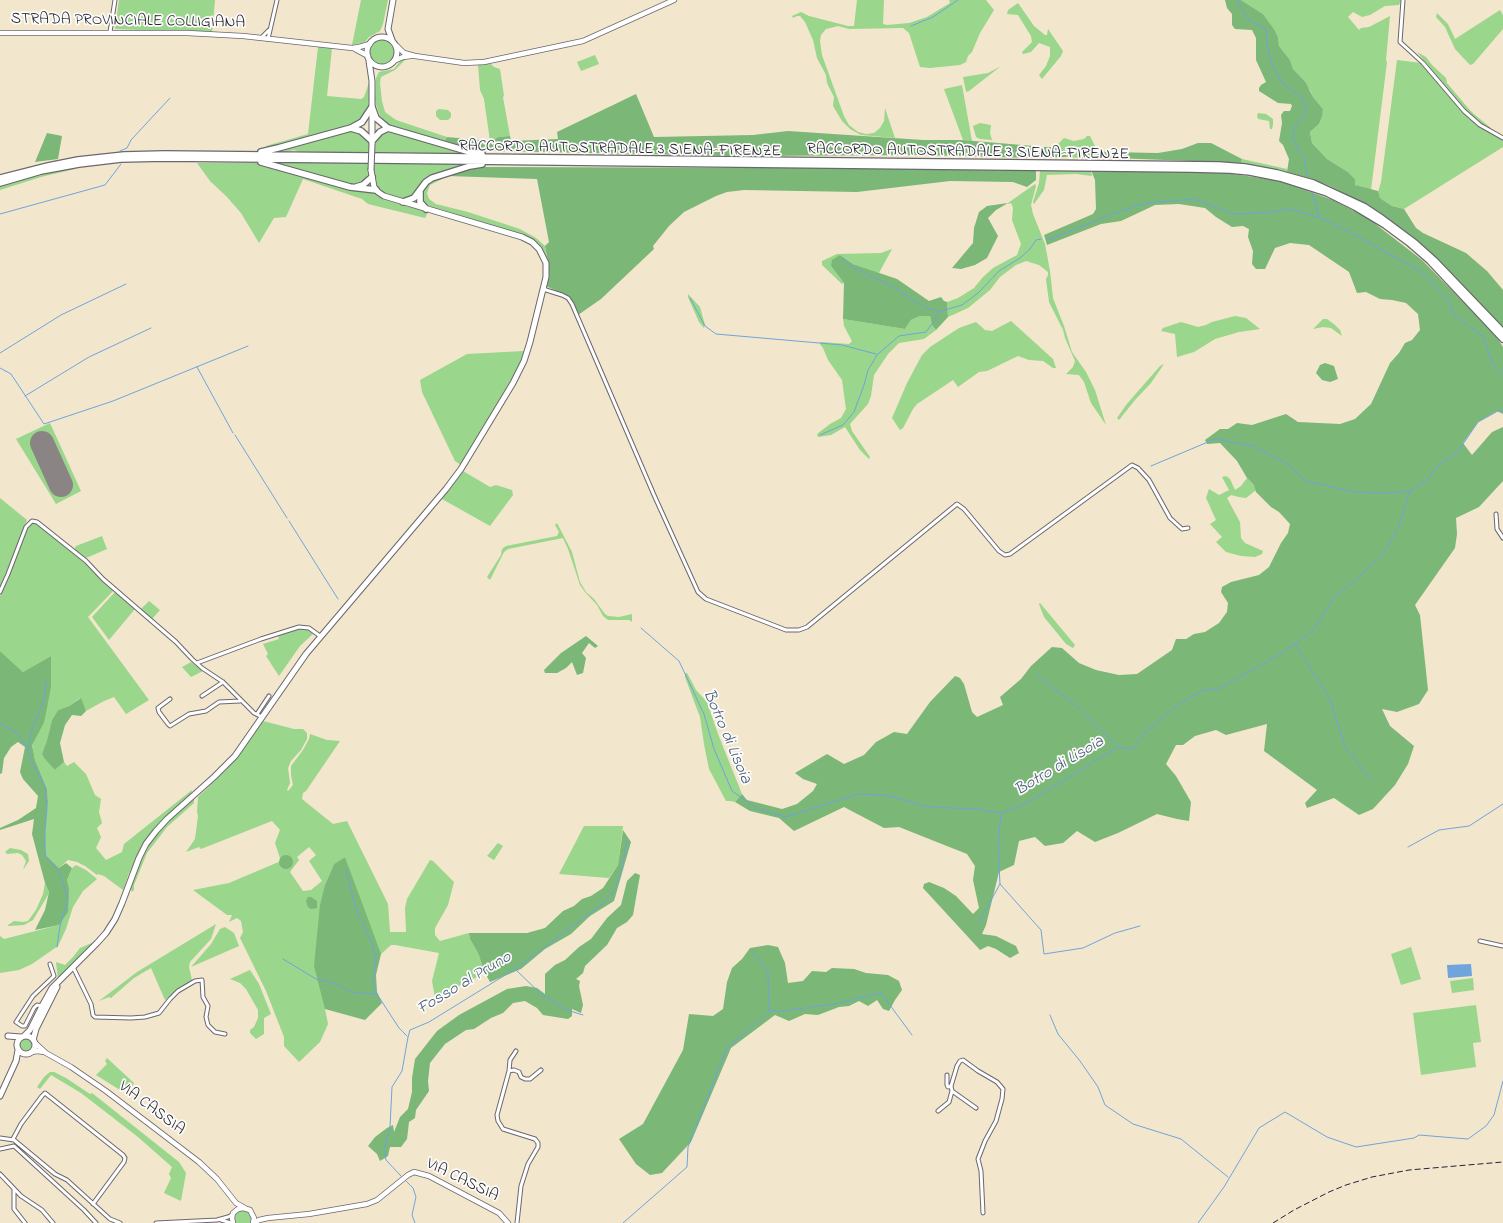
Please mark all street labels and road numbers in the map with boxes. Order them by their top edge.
street label: STRADA PROVINCIALE COLLIGIANA [11,10,245,34]
street label: RACCORDO AUTOSTRADALE 3 SIENA-FIRENZE [459,138,781,162]
street label: RACCORDO AUTOSTRADALE 3 SIENA-FIRENZE [807,141,1129,165]
street label: VIA CASSIA [114,1078,188,1140]
street label: VIA CASSIA [423,1155,501,1207]

